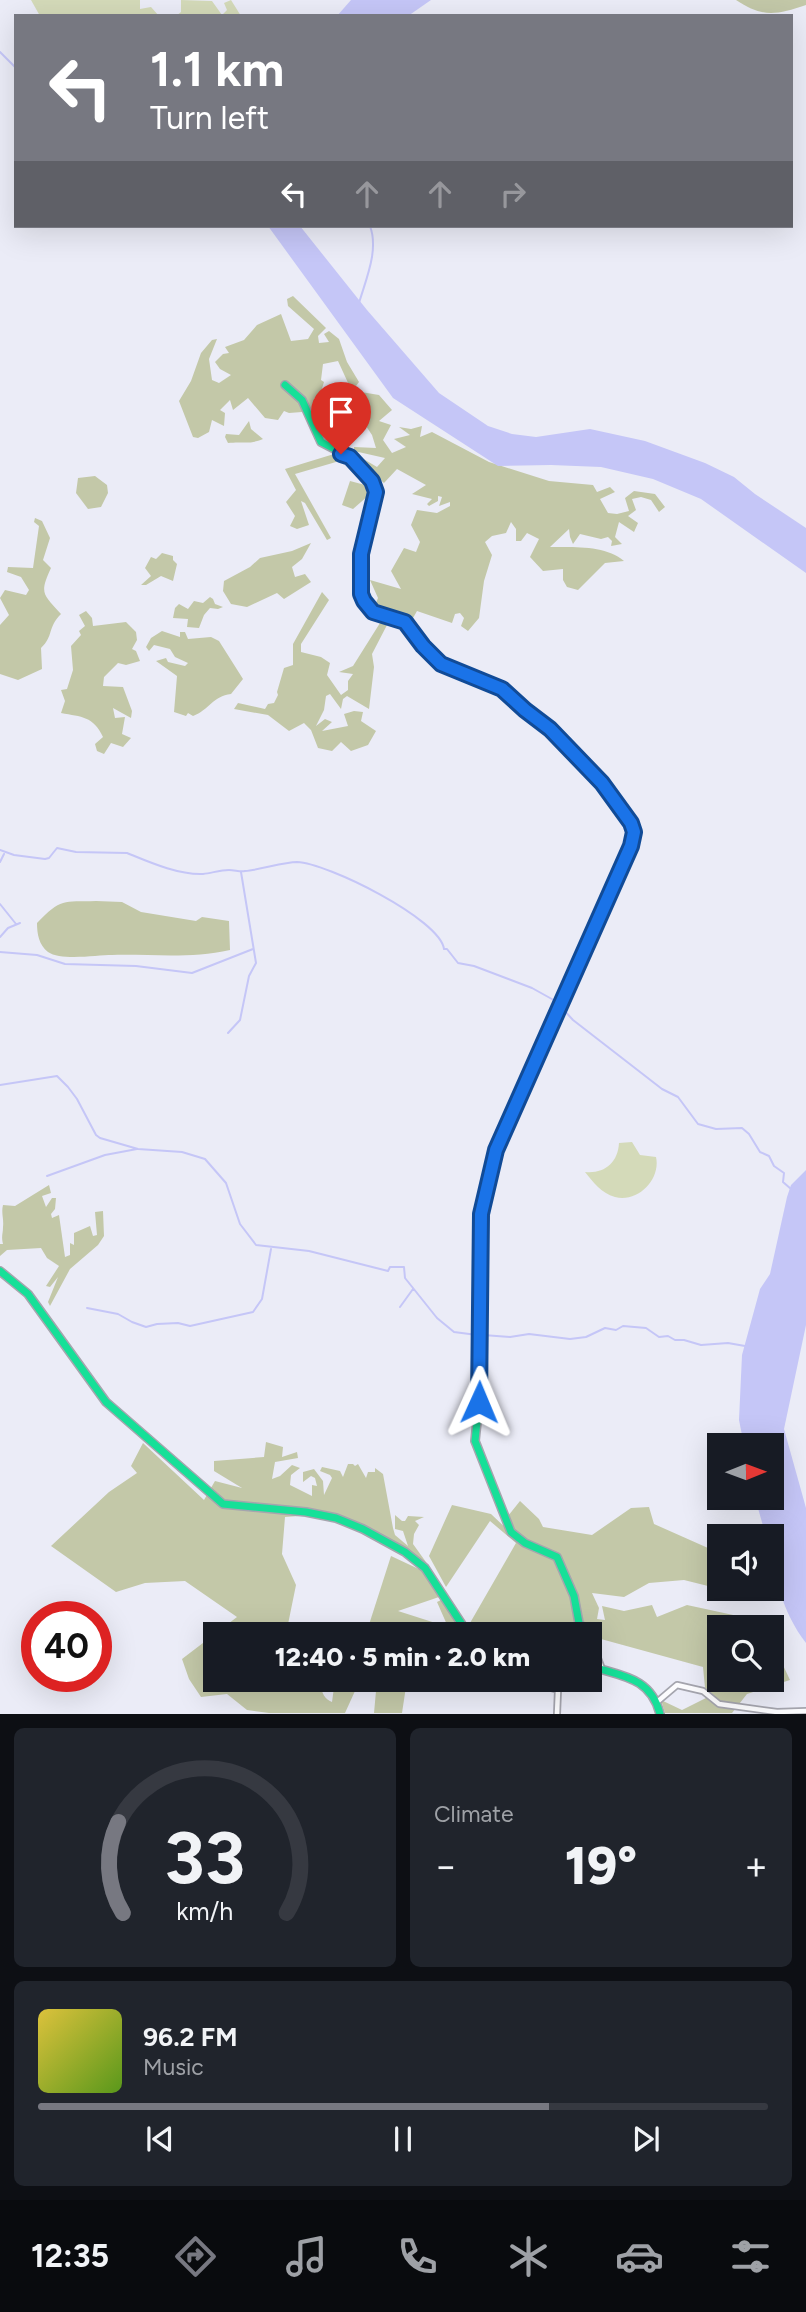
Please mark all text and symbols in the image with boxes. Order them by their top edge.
text: 1.1 km [150,39,284,98]
icon: left [35,42,126,133]
text: Turn left [150,99,269,137]
icon: left [275,175,313,213]
icon: ahead [348,175,386,213]
icon: ahead [421,175,459,213]
icon: right [494,175,532,213]
pin [311,382,371,454]
icon: arrive [322,393,360,431]
position arrow [442,1365,516,1439]
north arrow [707,1433,784,1510]
map controls [707,1433,784,1692]
button: sound [707,1524,784,1601]
speed limit sign: 40 [21,1601,112,1692]
button: search [707,1615,784,1692]
text: 12:40 · 5 min · 2.0 km [275,1641,530,1673]
text: Climate [434,1800,513,1828]
text: 33 [165,1815,245,1902]
text: 19° [565,1835,637,1897]
text: − [434,1843,458,1889]
text: + [744,1843,768,1889]
text: km/h [176,1896,234,1926]
text: 96.2 FM [143,2021,238,2053]
text: Music [143,2053,204,2081]
icon: previous [141,2120,179,2158]
icon: pause [384,2120,422,2158]
icon: next [627,2120,665,2158]
icon: directions [171,2232,220,2281]
icon: music [282,2232,331,2281]
icon: phone [393,2232,442,2281]
icon: climate [504,2232,553,2281]
icon: car [615,2232,664,2281]
icon: filters [726,2232,775,2281]
text: 12:35 [31,2237,109,2275]

